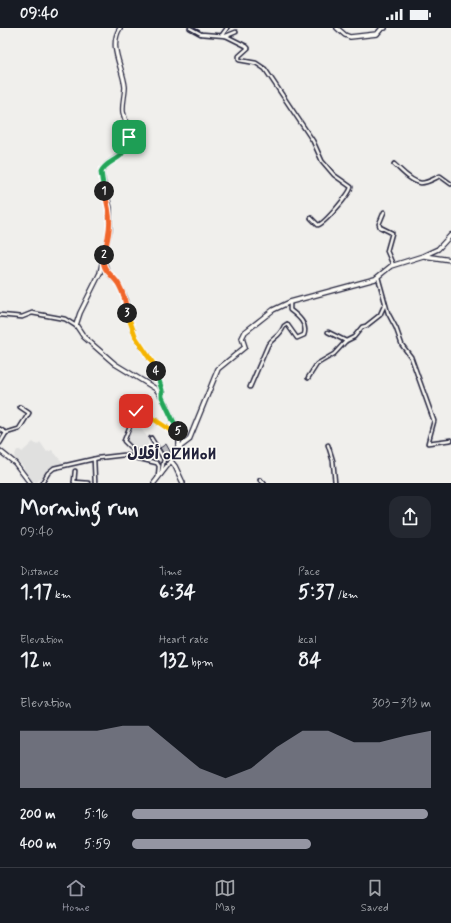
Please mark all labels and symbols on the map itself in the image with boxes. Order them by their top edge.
pin [112,120,146,154]
pin: 1 [94,181,114,201]
pin: 2 [94,245,114,265]
pin: 3 [117,303,137,323]
pin: 4 [146,361,166,381]
pin [119,394,153,428]
pin: 5 [168,421,188,441]
district label: أقلال ⴰⵇⵍⵍⴰⵍ [127,443,217,465]

